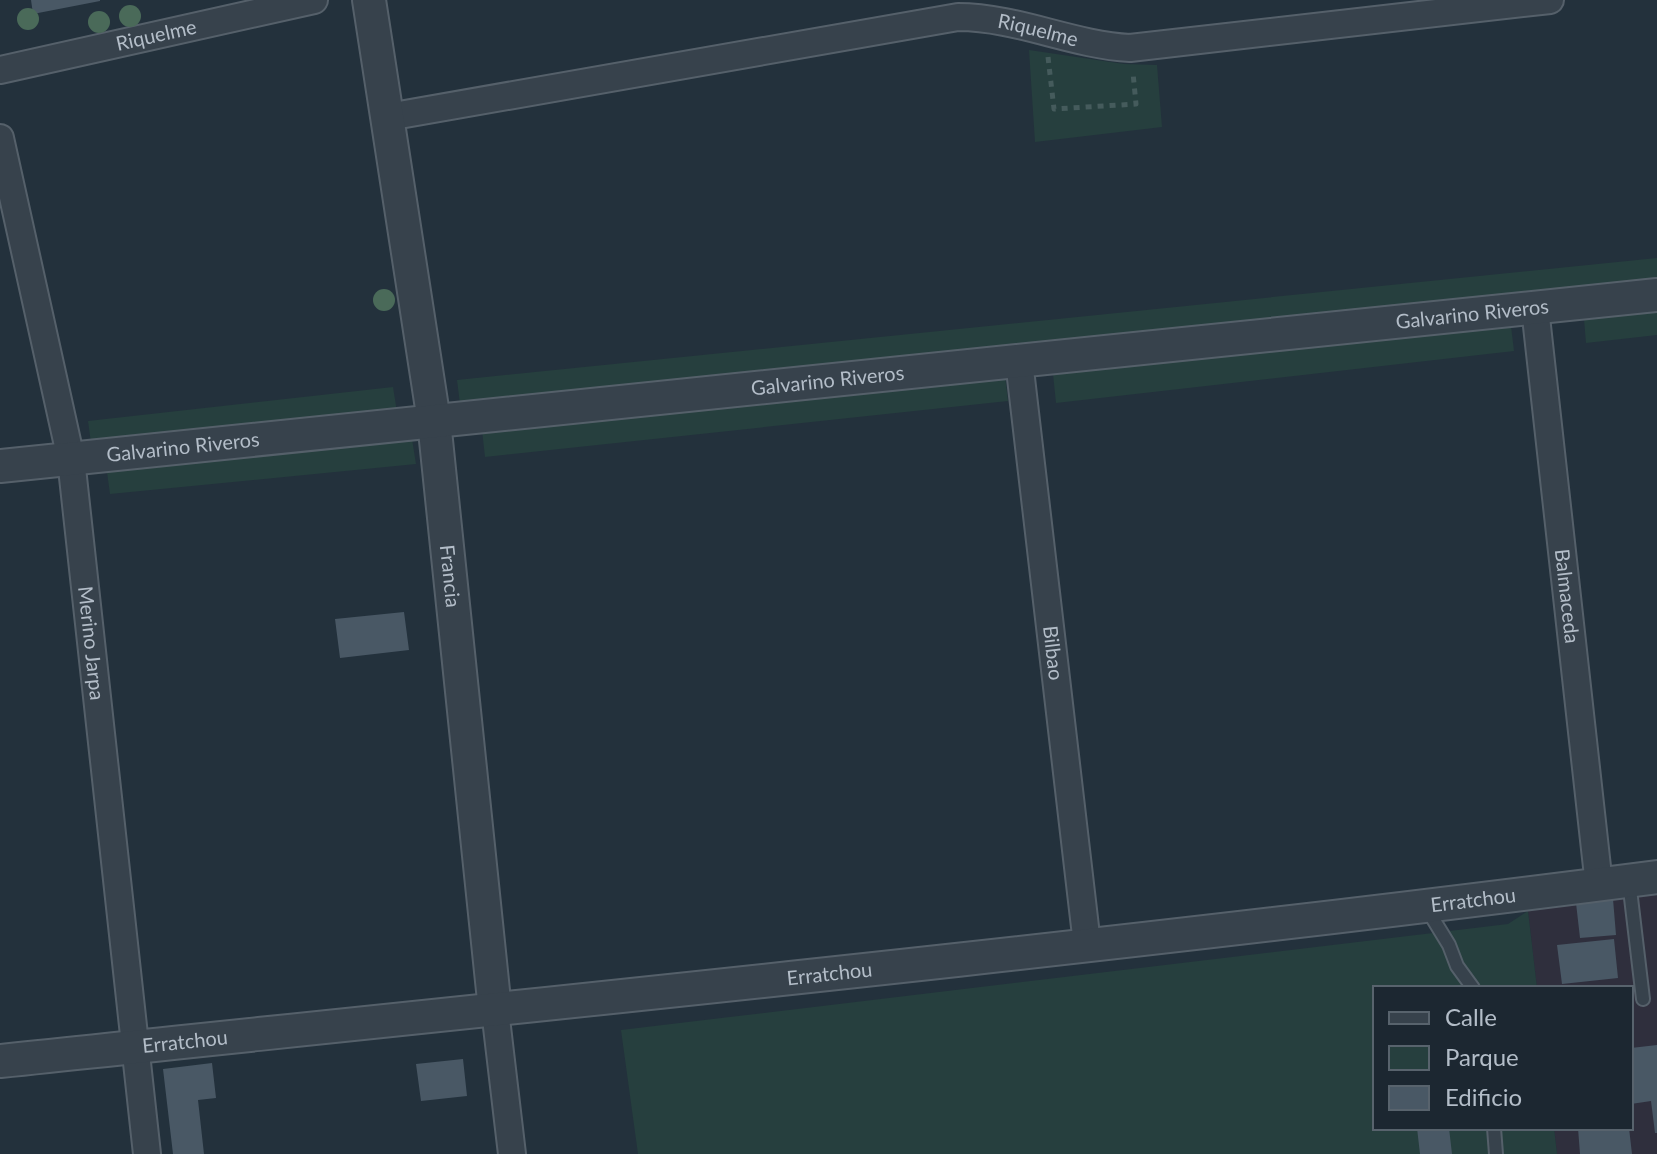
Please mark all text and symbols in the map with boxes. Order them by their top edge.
street label: Riquelme [996,8,1081,51]
street label: Riquelme [113,14,199,55]
street label: Galvarino Riveros [1394,293,1550,333]
street label: Galvarino Riveros [750,360,905,399]
street label: Galvarino Riveros [105,426,261,466]
street label: Francia [436,543,466,609]
street label: Balmaceda [1551,548,1585,645]
street label: Merino Jarpa [74,585,110,701]
street label: Bilbao [1039,624,1069,682]
street label: Erratchou [1429,882,1517,916]
street label: Erratchou [785,956,873,989]
legend [1373,986,1633,1130]
text: Calle [1445,1002,1497,1031]
street label: Erratchou [141,1024,229,1057]
text: Parque [1445,1042,1519,1071]
text: Edificio [1445,1082,1522,1111]

